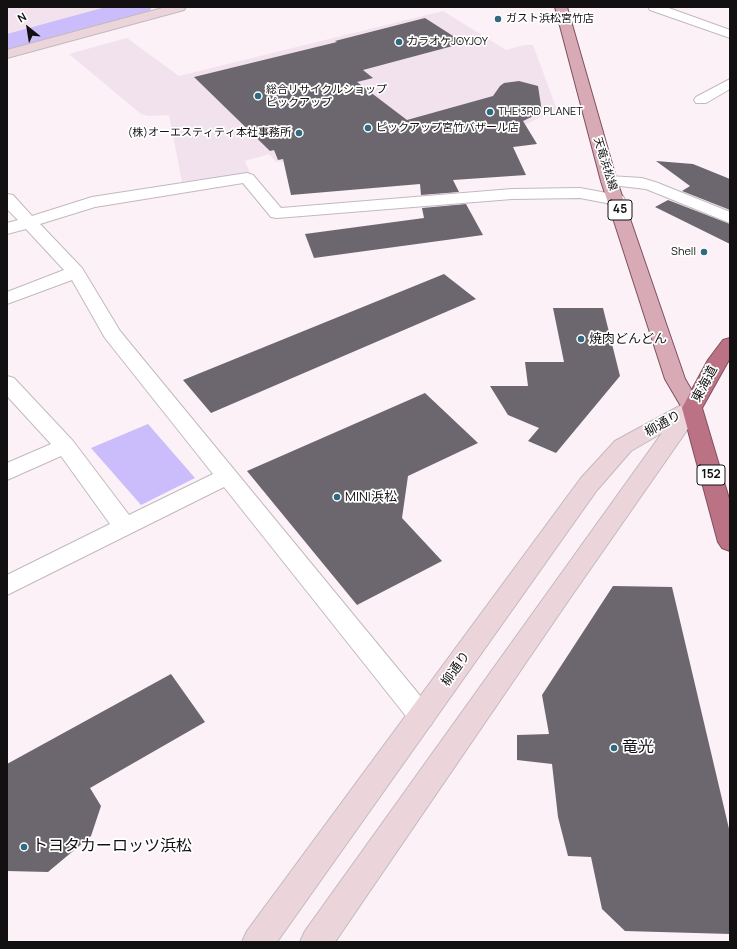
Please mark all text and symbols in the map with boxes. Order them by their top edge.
north arrow [8,8,48,48]
text: N [15,9,29,26]
place label: ガスト浜松宮竹店 [506,12,594,26]
marker: ガスト浜松宮竹店 [493,14,503,24]
place label: カラオケJOYJOY [407,35,488,49]
marker: カラオケJOYJOY [394,37,404,47]
place label: 総合リサイクルショップ ピックアップ [266,83,387,109]
marker: 総合リサイクルショップ ピックアップ [253,91,263,101]
place label: THE 3RD PLANET [498,105,583,119]
marker: THE 3RD PLANET [485,107,495,117]
place label: ピックアップ宮竹バザール店 [376,121,519,135]
marker: ピックアップ宮竹バザール店 [363,123,373,133]
place label: (株)オーエスティティ本社事務所 [128,126,291,140]
marker: (株)オーエスティティ本社事務所 [294,128,304,138]
street label: 天竜浜松線 [591,136,619,192]
road number: 45 [608,200,632,220]
place label: Shell [671,245,696,259]
marker: Shell [699,247,709,257]
place label: 焼肉どんどん [589,331,667,347]
marker: 焼肉どんどん [576,334,586,344]
street label: 東海道 [689,363,721,405]
street label: 柳通り [642,408,684,440]
road number: 152 [697,465,725,485]
place label: MINI浜松 [345,489,397,505]
marker: MINI浜松 [332,492,342,502]
street label: 柳通り [438,649,474,689]
place label: 竜光 [622,738,654,758]
marker: 竜光 [609,743,619,753]
place label: トヨタカーロッツ浜松 [32,837,192,857]
marker: トヨタカーロッツ浜松 [19,842,29,852]

